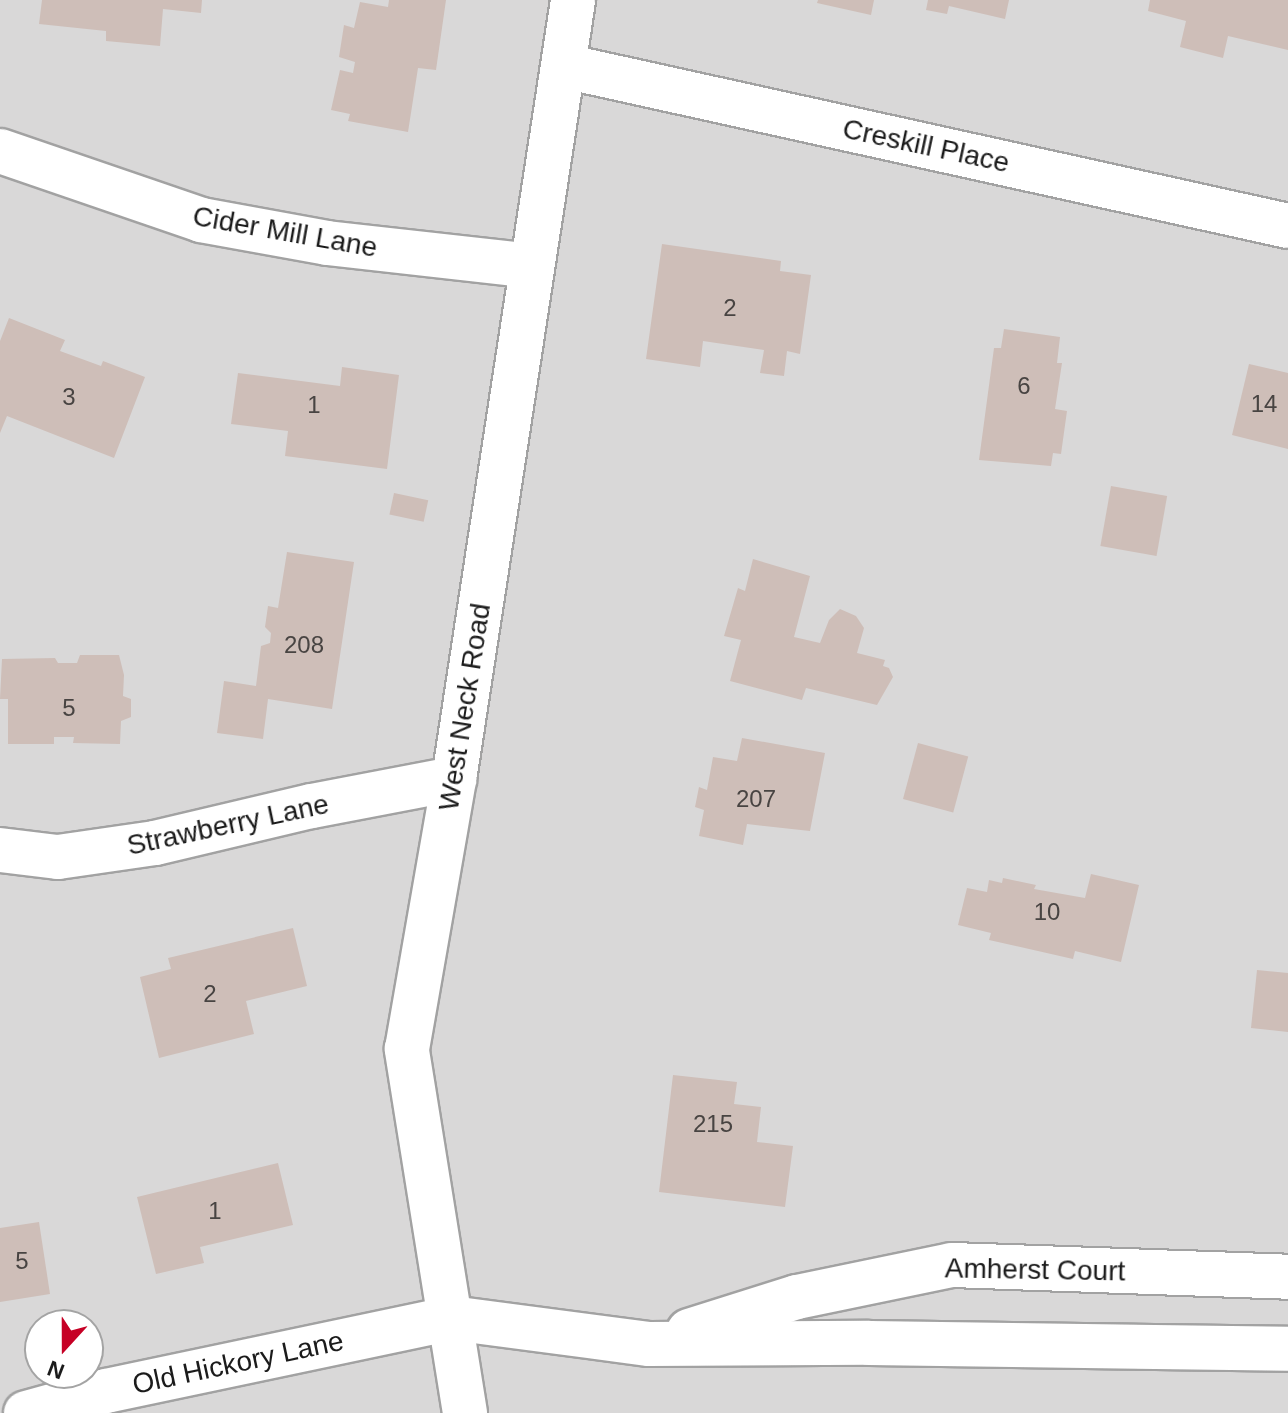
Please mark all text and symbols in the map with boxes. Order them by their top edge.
street label: Creskill Place [840,112,1012,180]
street label: Cider Mill Lane [190,199,380,265]
house number: 2 [723,294,737,322]
house number: 6 [1017,372,1031,400]
house number: 3 [62,383,76,411]
house number: 14 [1251,390,1277,418]
house number: 1 [307,391,321,419]
street label: West Neck Road [432,601,498,813]
house number: 208 [284,631,324,659]
house number: 5 [62,694,76,722]
house number: 207 [736,785,776,813]
street label: Strawberry Lane [124,787,332,863]
house number: 10 [1034,898,1060,926]
house number: 2 [203,980,217,1008]
house number: 215 [693,1110,733,1138]
house number: 1 [208,1197,222,1225]
house number: 5 [15,1247,29,1275]
street label: Amherst Court [944,1252,1126,1288]
north arrow [24,1309,104,1389]
street label: Old Hickory Lane [129,1324,347,1402]
text: N [44,1355,68,1385]

